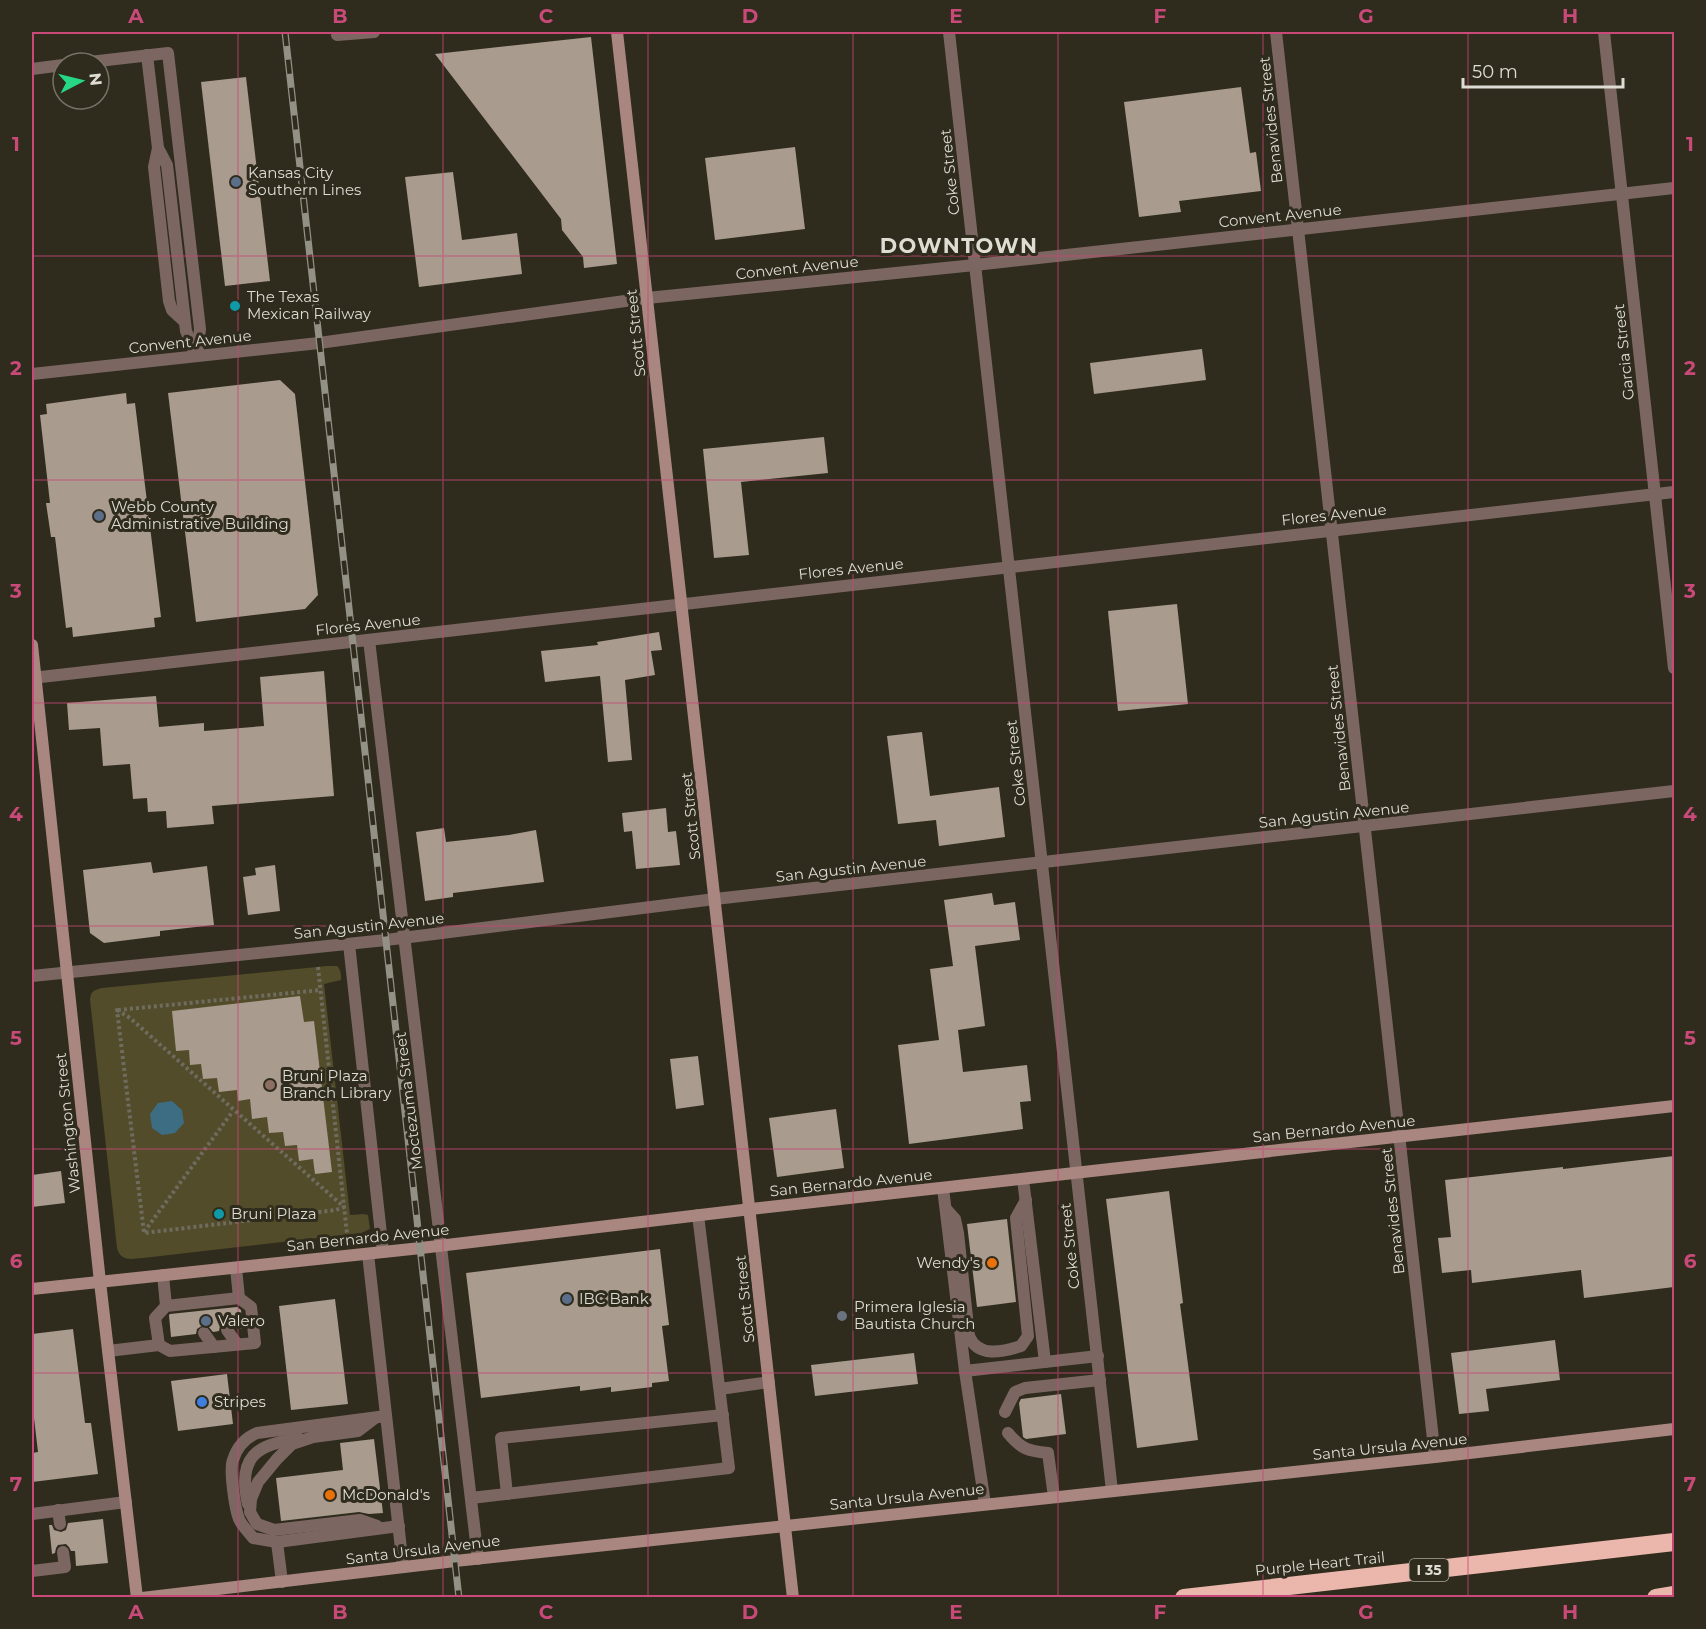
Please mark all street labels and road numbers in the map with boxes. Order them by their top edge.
street label: Benavides Street [1254,56,1287,184]
street label: Coke Street [936,128,963,216]
street label: Convent Avenue [1218,200,1342,231]
street label: Convent Avenue [735,252,859,283]
street label: Scott Street [621,288,650,378]
street label: Garcia Street [1609,303,1638,401]
street label: Convent Avenue [128,326,252,357]
street label: Flores Avenue [1280,500,1387,529]
street label: Flores Avenue [797,554,904,583]
street label: Flores Avenue [314,610,421,639]
street label: Benavides Street [1322,664,1355,792]
street label: Coke Street [1002,719,1029,807]
street label: Scott Street [676,771,705,861]
street label: San Agustin Avenue [1258,797,1410,832]
street label: San Agustin Avenue [775,851,927,886]
street label: San Agustin Avenue [293,908,445,943]
street label: Moctezuma Street [391,1031,426,1171]
street label: Washington Street [51,1052,84,1194]
street label: San Bernardo Avenue [1252,1111,1416,1146]
street label: Benavides Street [1376,1147,1409,1275]
street label: San Bernardo Avenue [769,1165,933,1200]
street label: Coke Street [1056,1202,1083,1290]
street label: San Bernardo Avenue [286,1220,450,1255]
street label: Scott Street [730,1254,759,1344]
street label: Santa Ursula Avenue [1312,1429,1468,1464]
street label: Santa Ursula Avenue [829,1479,985,1514]
street label: Santa Ursula Avenue [345,1531,501,1568]
street label: Purple Heart Trail [1254,1547,1386,1580]
road number: I 35 [1410,1559,1448,1581]

